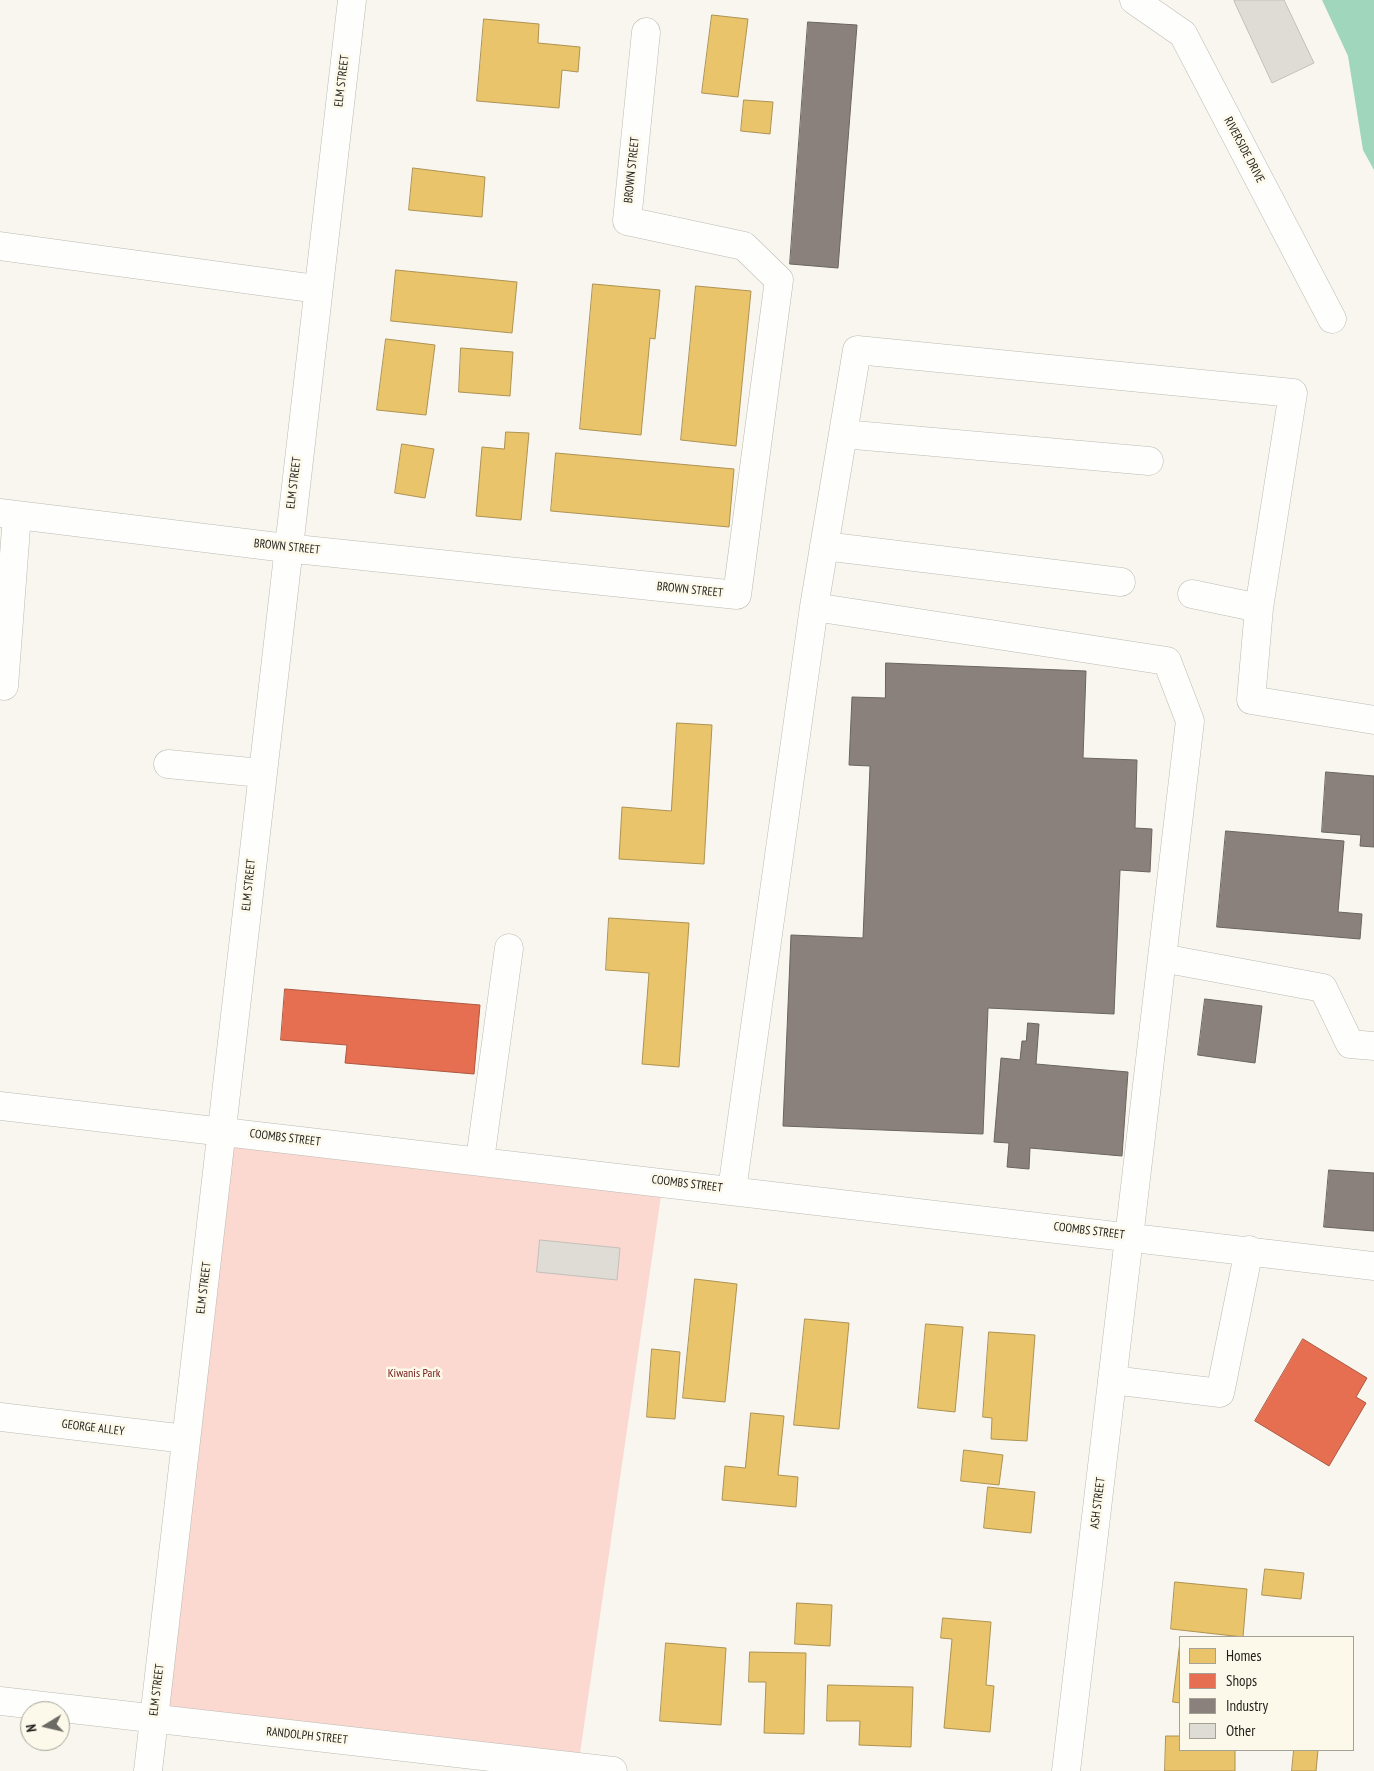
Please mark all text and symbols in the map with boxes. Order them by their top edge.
street label: ELM STREET [332,54,352,108]
street label: RIVERSIDE DRIVE [1221,115,1267,185]
street label: BROWN STREET [621,136,643,204]
street label: ELM STREET [284,456,304,510]
street label: BROWN STREET [253,536,321,558]
street label: BROWN STREET [656,579,724,601]
street label: ELM STREET [239,858,259,912]
street label: COOMBS STREET [249,1127,321,1149]
street label: COOMBS STREET [651,1173,723,1195]
street label: COOMBS STREET [1053,1220,1125,1242]
street label: ELM STREET [194,1261,214,1315]
park label: Kiwanis Park [388,1367,440,1381]
street label: GEORGE ALLEY [61,1417,125,1439]
street label: ASH STREET [1088,1476,1108,1530]
legend [1179,1636,1354,1751]
text: Homes [1226,1646,1262,1665]
street label: ELM STREET [147,1663,167,1717]
text: Shops [1226,1671,1257,1690]
text: Industry [1226,1696,1268,1715]
north arrow [20,1701,70,1751]
text: Other [1226,1721,1255,1740]
text: N [22,1723,41,1733]
street label: RANDOLPH STREET [266,1725,348,1747]

